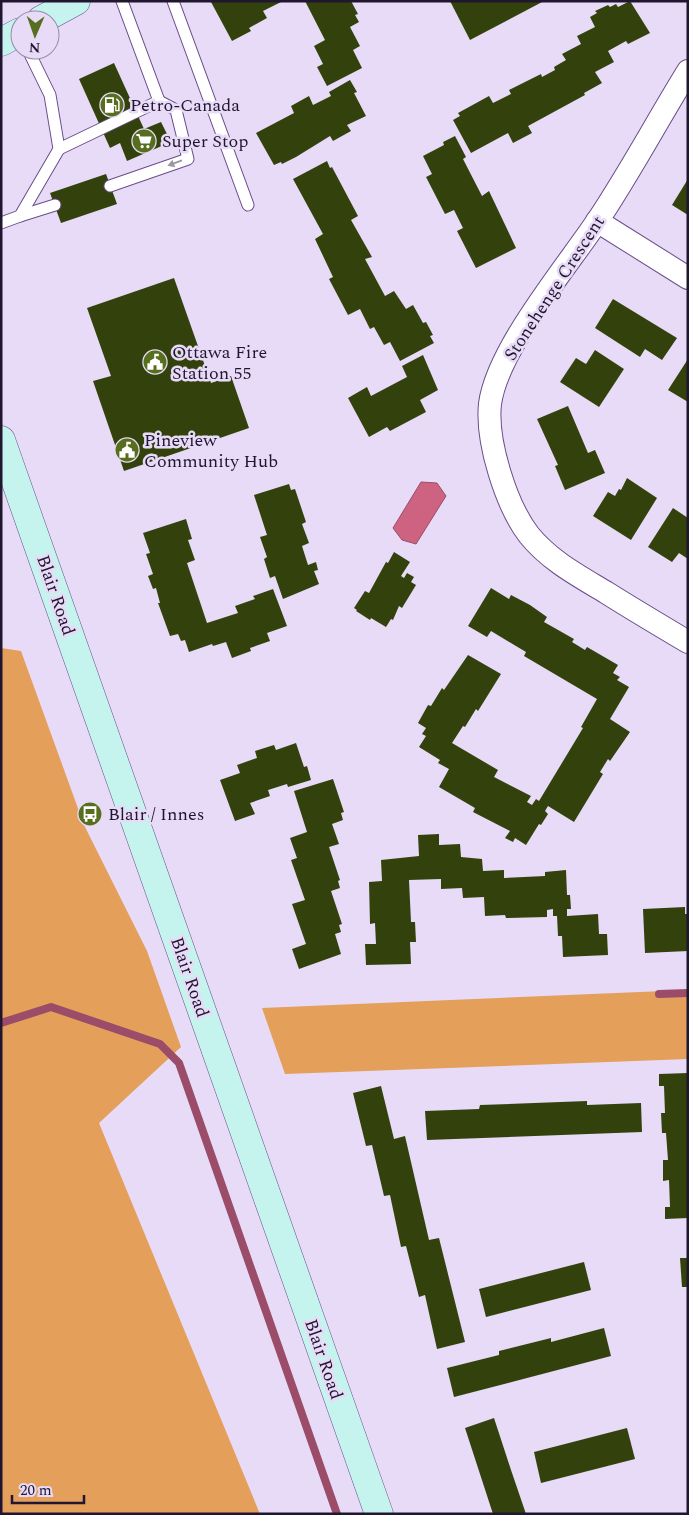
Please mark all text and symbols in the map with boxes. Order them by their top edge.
north arrow [10,10,60,60]
text: N [28,37,41,58]
fuel station icon: Petro-Canada [99,92,125,118]
place label: Petro-Canada [130,92,240,119]
supermarket icon: Super Stop [131,128,157,154]
place label: Super Stop [162,128,248,155]
one-way arrow [167,159,182,167]
street label: Stonehenge Crescent [497,210,612,366]
place label: Ottawa Fire Station 55 [172,339,267,387]
public building icon: Ottawa Fire Station 55 [142,349,168,375]
place label: Pineview Community Hub [144,427,278,475]
public building icon: Pineview Community Hub [114,437,140,463]
street label: Blair Road [29,551,82,639]
bus stop icon: Blair / Innes [77,801,103,827]
place label: Blair / Innes [108,801,205,828]
street label: Blair Road [163,933,216,1021]
street label: Blair Road [297,1315,350,1403]
scale bar [12,1472,85,1504]
text: 20 m [20,1479,52,1502]

